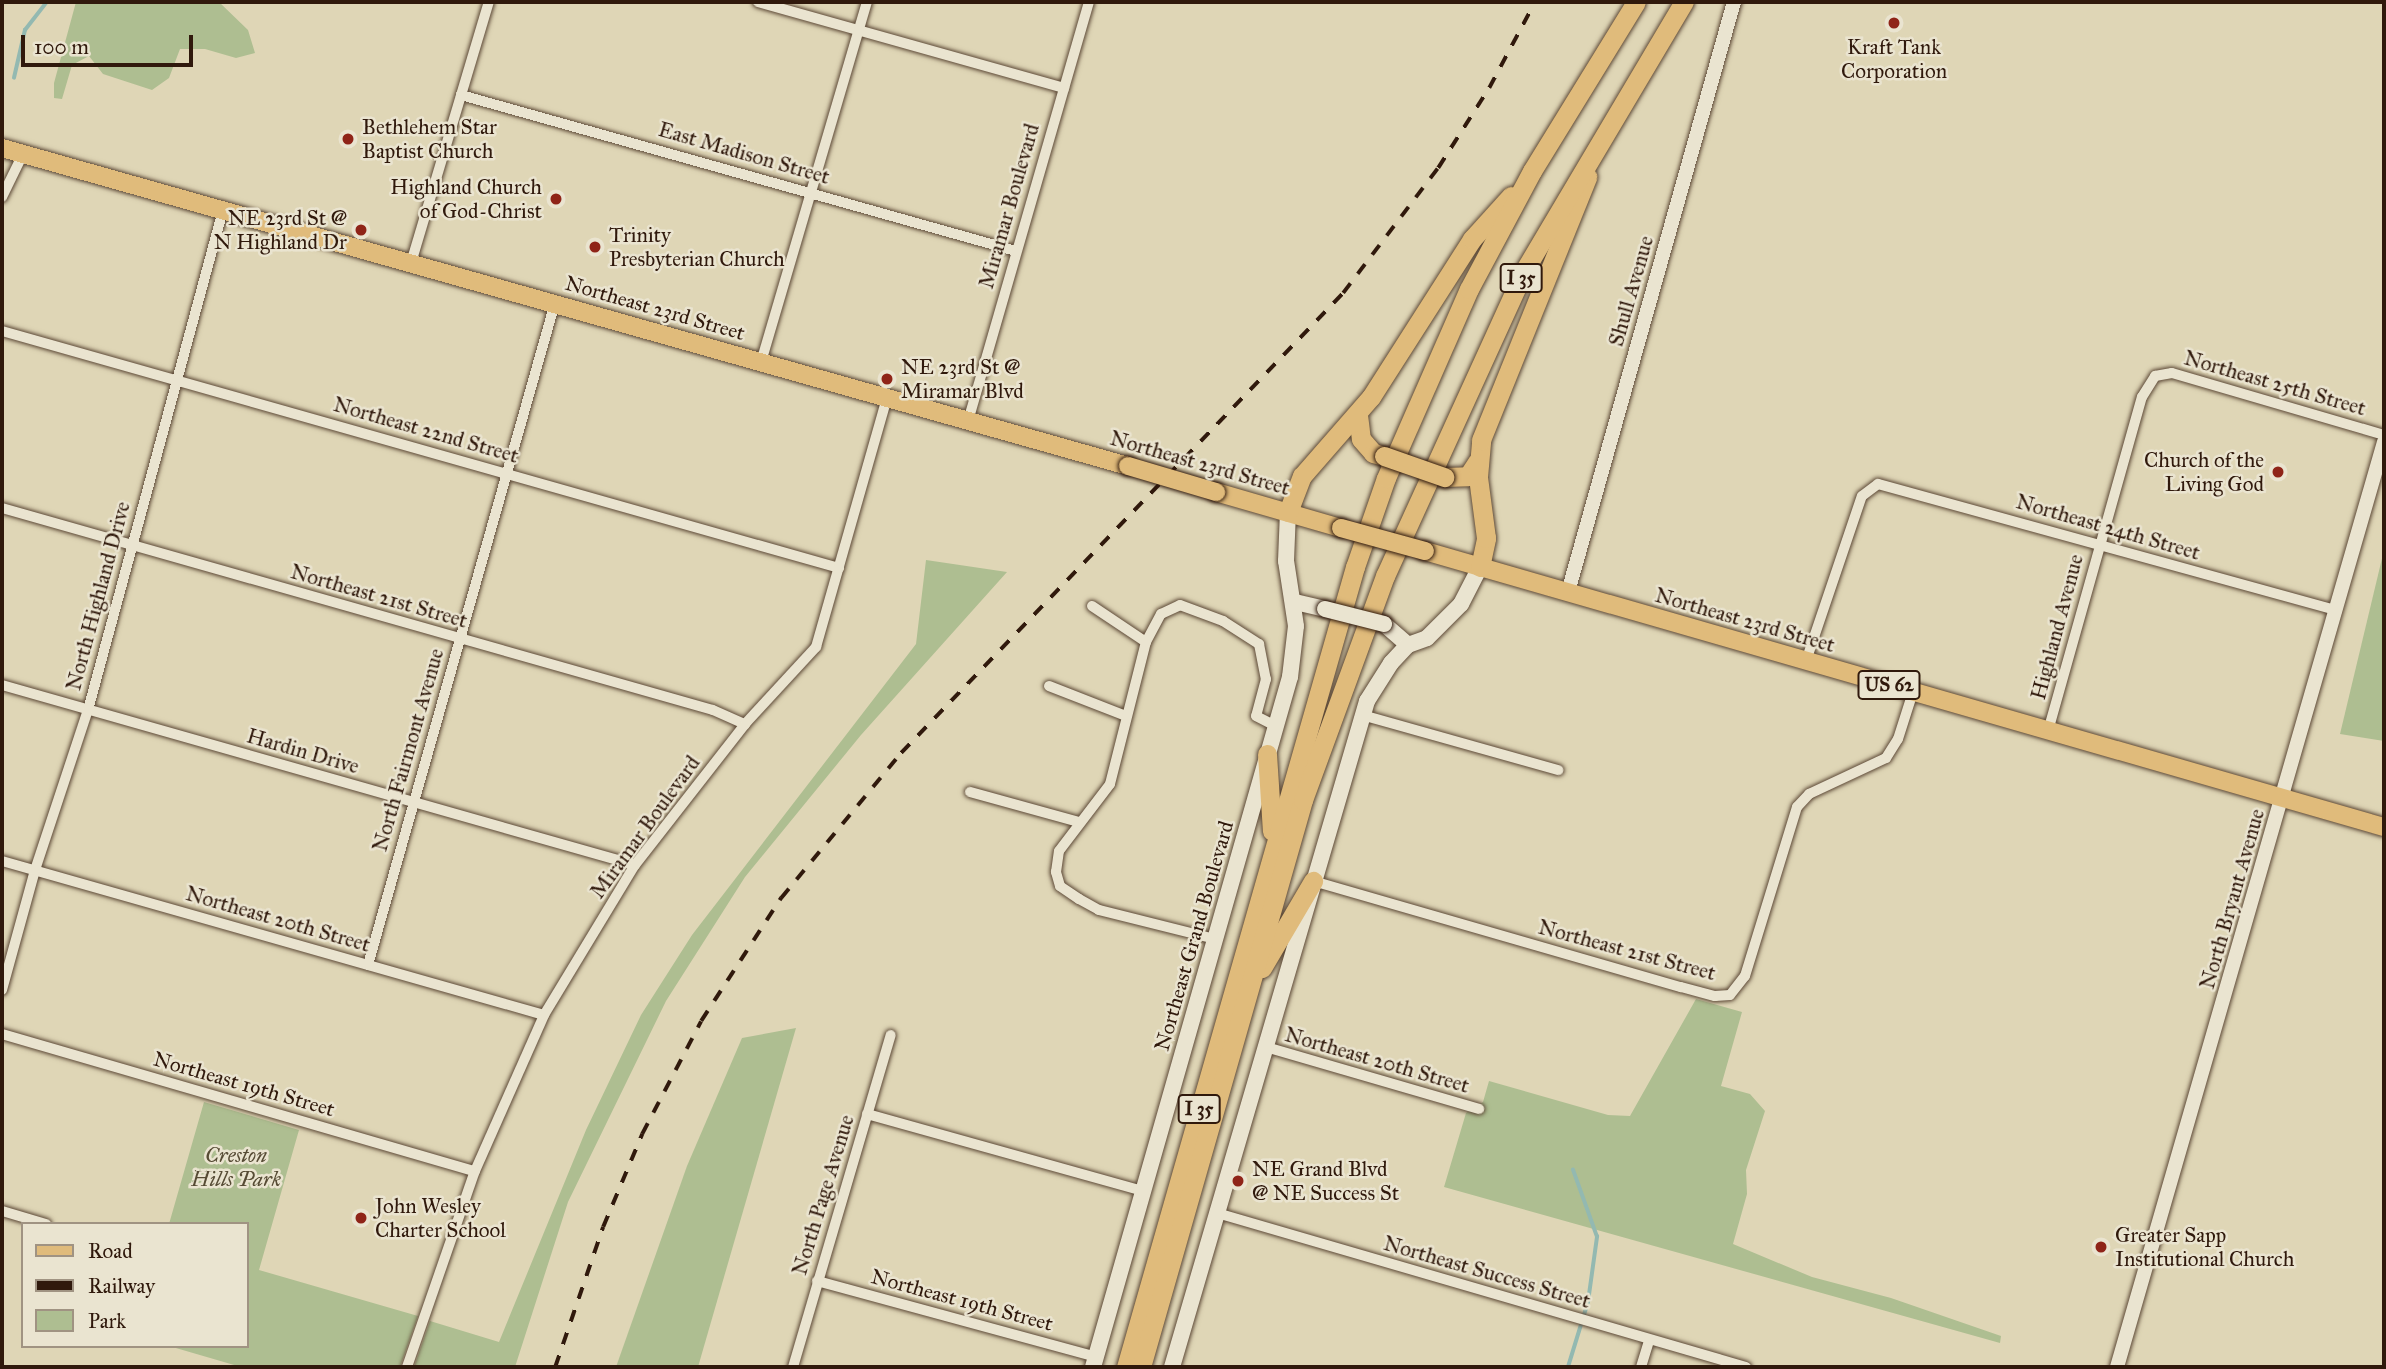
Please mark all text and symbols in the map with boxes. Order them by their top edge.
marker: Kraft Tank Corporation [1886,15,1902,31]
scale bar [24,21,196,65]
text: 100 m [34,34,89,60]
place label: Kraft Tank Corporation [1841,34,1947,84]
place label: Bethlehem Star Baptist Church [362,114,497,164]
street label: East Madison Street [656,117,832,189]
street label: Miramar Boulevard [973,121,1045,291]
marker: Bethlehem Star Baptist Church [340,131,356,147]
place label: Highland Church of God-Christ [390,174,542,224]
marker: Highland Church of God-Christ [548,191,564,207]
place label: NE 23rd St @ N Highland Dr [214,205,347,255]
marker: NE 23rd St @ N Highland Dr [353,222,369,238]
place label: Trinity Presbyterian Church [609,222,785,272]
street label: Shull Avenue [1603,233,1659,349]
marker: Trinity Presbyterian Church [587,239,603,255]
road number: I 35 [1498,262,1544,294]
street label: Northeast 23rd Street [562,270,748,346]
street label: Northeast 25th Street [2181,345,2369,421]
place label: NE 23rd St @ Miramar Blvd [901,354,1024,404]
marker: NE 23rd St @ Miramar Blvd [879,371,895,387]
street label: Northeast 22nd Street [330,391,522,469]
street label: Northeast 23rd Street [1107,425,1293,501]
place label: Church of the Living God [2144,447,2264,497]
marker: Church of the Living God [2270,464,2286,480]
street label: Northeast 24th Street [2013,489,2203,565]
street label: North Highland Drive [61,499,135,693]
street label: Highland Avenue [2025,552,2089,702]
street label: Northeast 21st Street [288,559,470,633]
street label: Northeast 23rd Street [1652,582,1838,658]
street label: North Fairmont Avenue [367,646,449,854]
road number: US 62 [1856,670,1922,700]
street label: Hardin Drive [244,723,362,779]
street label: Miramar Boulevard [585,751,705,903]
street label: North Bryant Avenue [2194,806,2270,992]
street label: Northeast Grand Boulevard [1149,818,1239,1054]
street label: Northeast 20th Street [183,881,373,957]
street label: Northeast 21st Street [1535,914,1719,986]
street label: Northeast 20th Street [1282,1022,1472,1098]
street label: Northeast 19th Street [150,1046,338,1122]
road number: I 35 [1176,1093,1222,1124]
street label: North Page Avenue [787,1112,859,1278]
park label: Creston Hills Park [191,1142,281,1192]
place label: NE Grand Blvd @ NE Success St [1252,1156,1399,1206]
marker: NE Grand Blvd @ NE Success St [1230,1173,1246,1189]
place label: John Wesley Charter School [375,1193,506,1243]
marker: John Wesley Charter School [353,1210,369,1226]
legend [21,1222,248,1348]
place label: Greater Sapp Institutional Church [2115,1222,2294,1272]
street label: Northeast Success Street [1381,1230,1593,1314]
text: Road [88,1238,133,1264]
marker: Greater Sapp Institutional Church [2093,1239,2109,1255]
street label: Northeast 19th Street [868,1264,1056,1336]
text: Railway [88,1273,155,1299]
text: Park [88,1308,126,1334]

